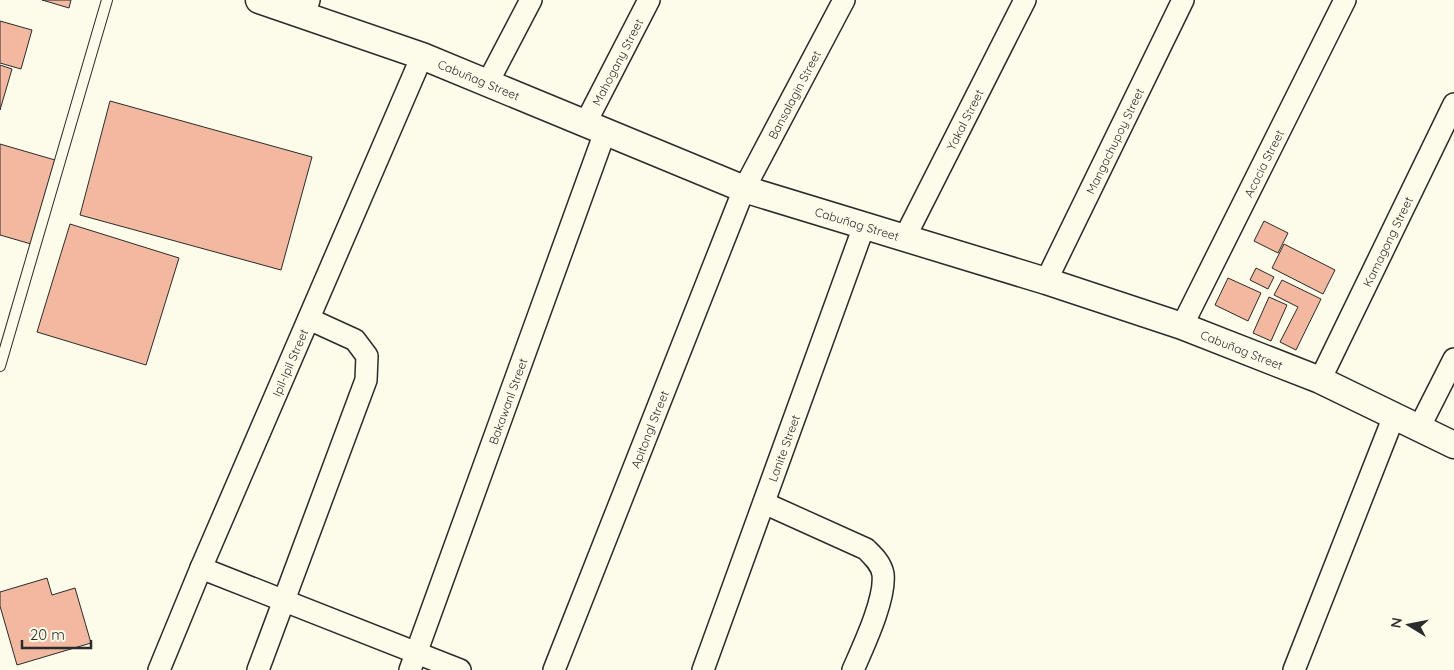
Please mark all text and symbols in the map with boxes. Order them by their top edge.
street label: Mahogany Street [588,16,646,108]
street label: Bansalagin Street [764,48,824,141]
street label: Cabuñag Street [436,56,522,103]
street label: Mangachupoy Street [1082,85,1147,196]
street label: Yakal Street [943,87,986,152]
street label: Acacia Street [1240,127,1287,199]
street label: Kamagong Street [1359,194,1416,289]
street label: Cabuñag Street [813,204,901,243]
street label: Ipil-Ipil Street [268,327,311,399]
street label: Cabuñag Street [1199,327,1285,372]
street label: Bakawanl Street [485,356,530,446]
street label: Apitongl Street [627,388,671,470]
street label: Lanite Street [764,413,802,484]
north arrow [1384,600,1434,650]
text: N [1386,616,1406,629]
scale bar [22,618,91,650]
text: 20 m [30,625,65,644]

